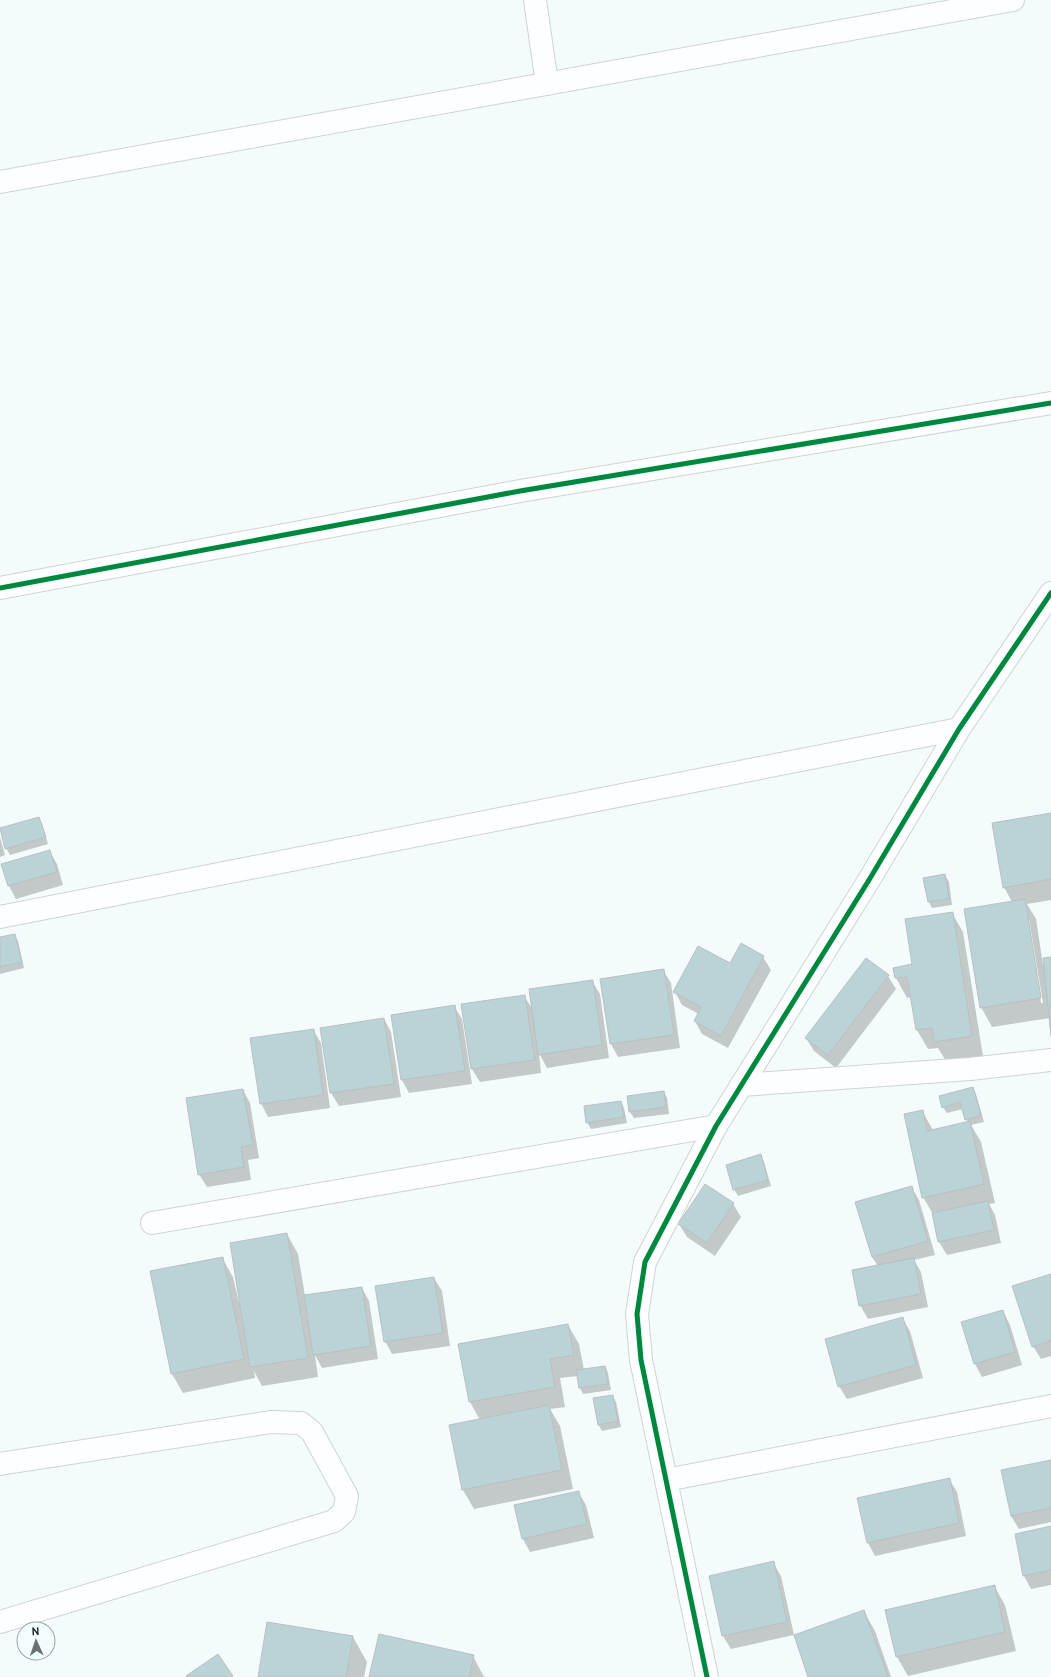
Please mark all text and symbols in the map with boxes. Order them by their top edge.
north arrow [16,1621,56,1661]
text: N [31,1625,40,1639]

